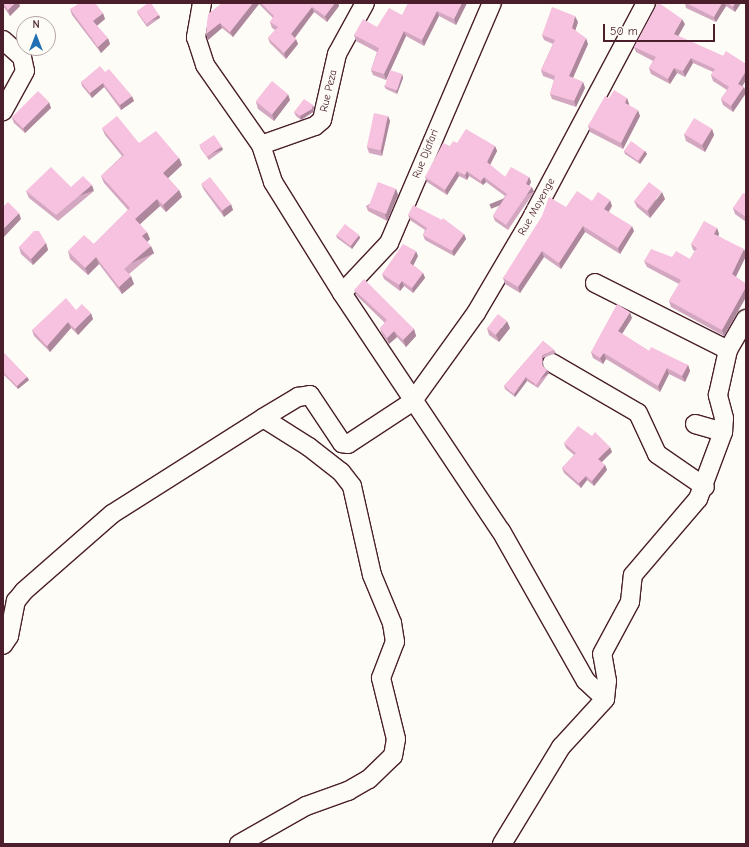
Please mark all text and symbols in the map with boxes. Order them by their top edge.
north arrow [16,16,56,56]
scale bar [605,16,717,42]
text: N [32,18,40,31]
text: 50 m [610,24,638,38]
street label: Rue Peza [318,69,340,113]
street label: Rue Djafari [410,127,442,181]
street label: Rue Mayenge [516,176,558,238]

